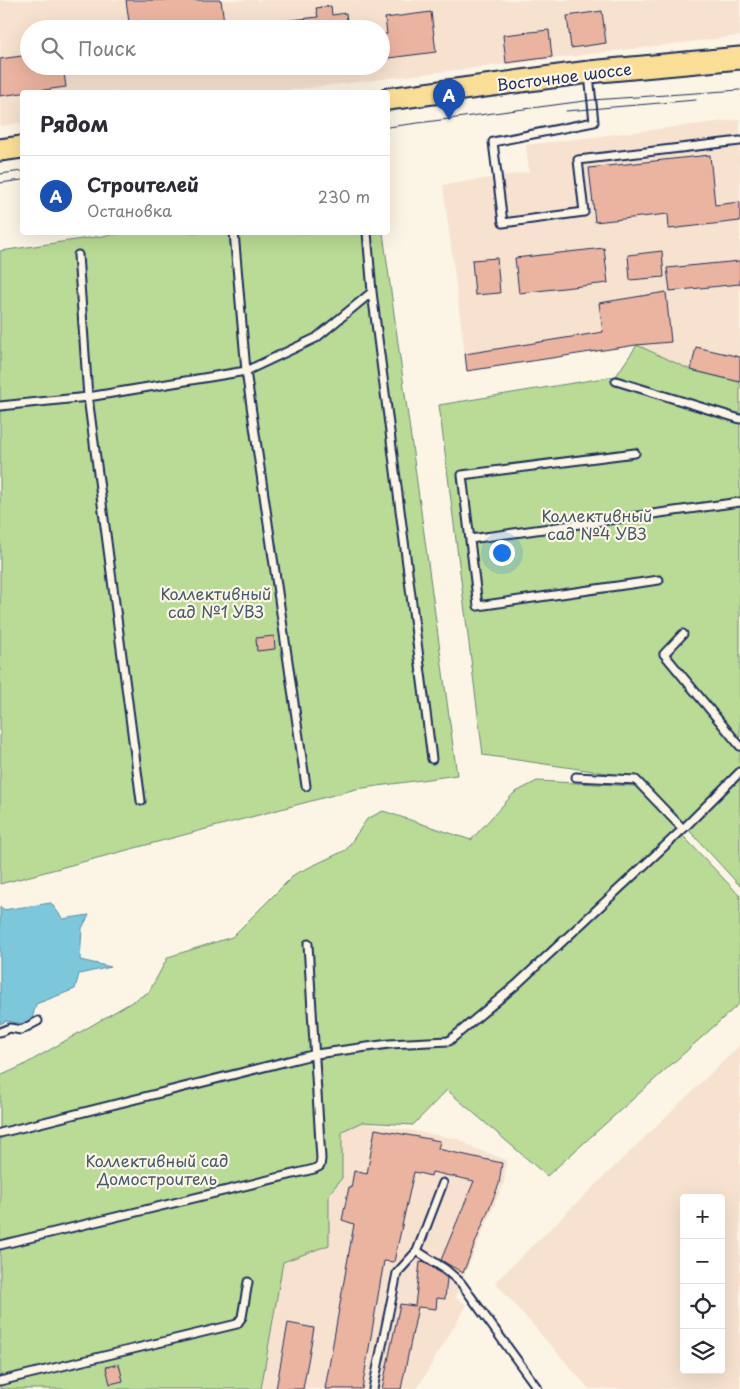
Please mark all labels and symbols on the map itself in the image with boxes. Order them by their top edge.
street label: Восточное шоссе [495,56,633,96]
pin: A [433,79,465,120]
park label: Коллективный сад №4 УВЗ [542,503,652,545]
your location [489,540,515,566]
park label: Коллективный сад №1 УВЗ [161,581,271,623]
park label: Коллективный сад Домостроитель [86,1148,228,1190]

